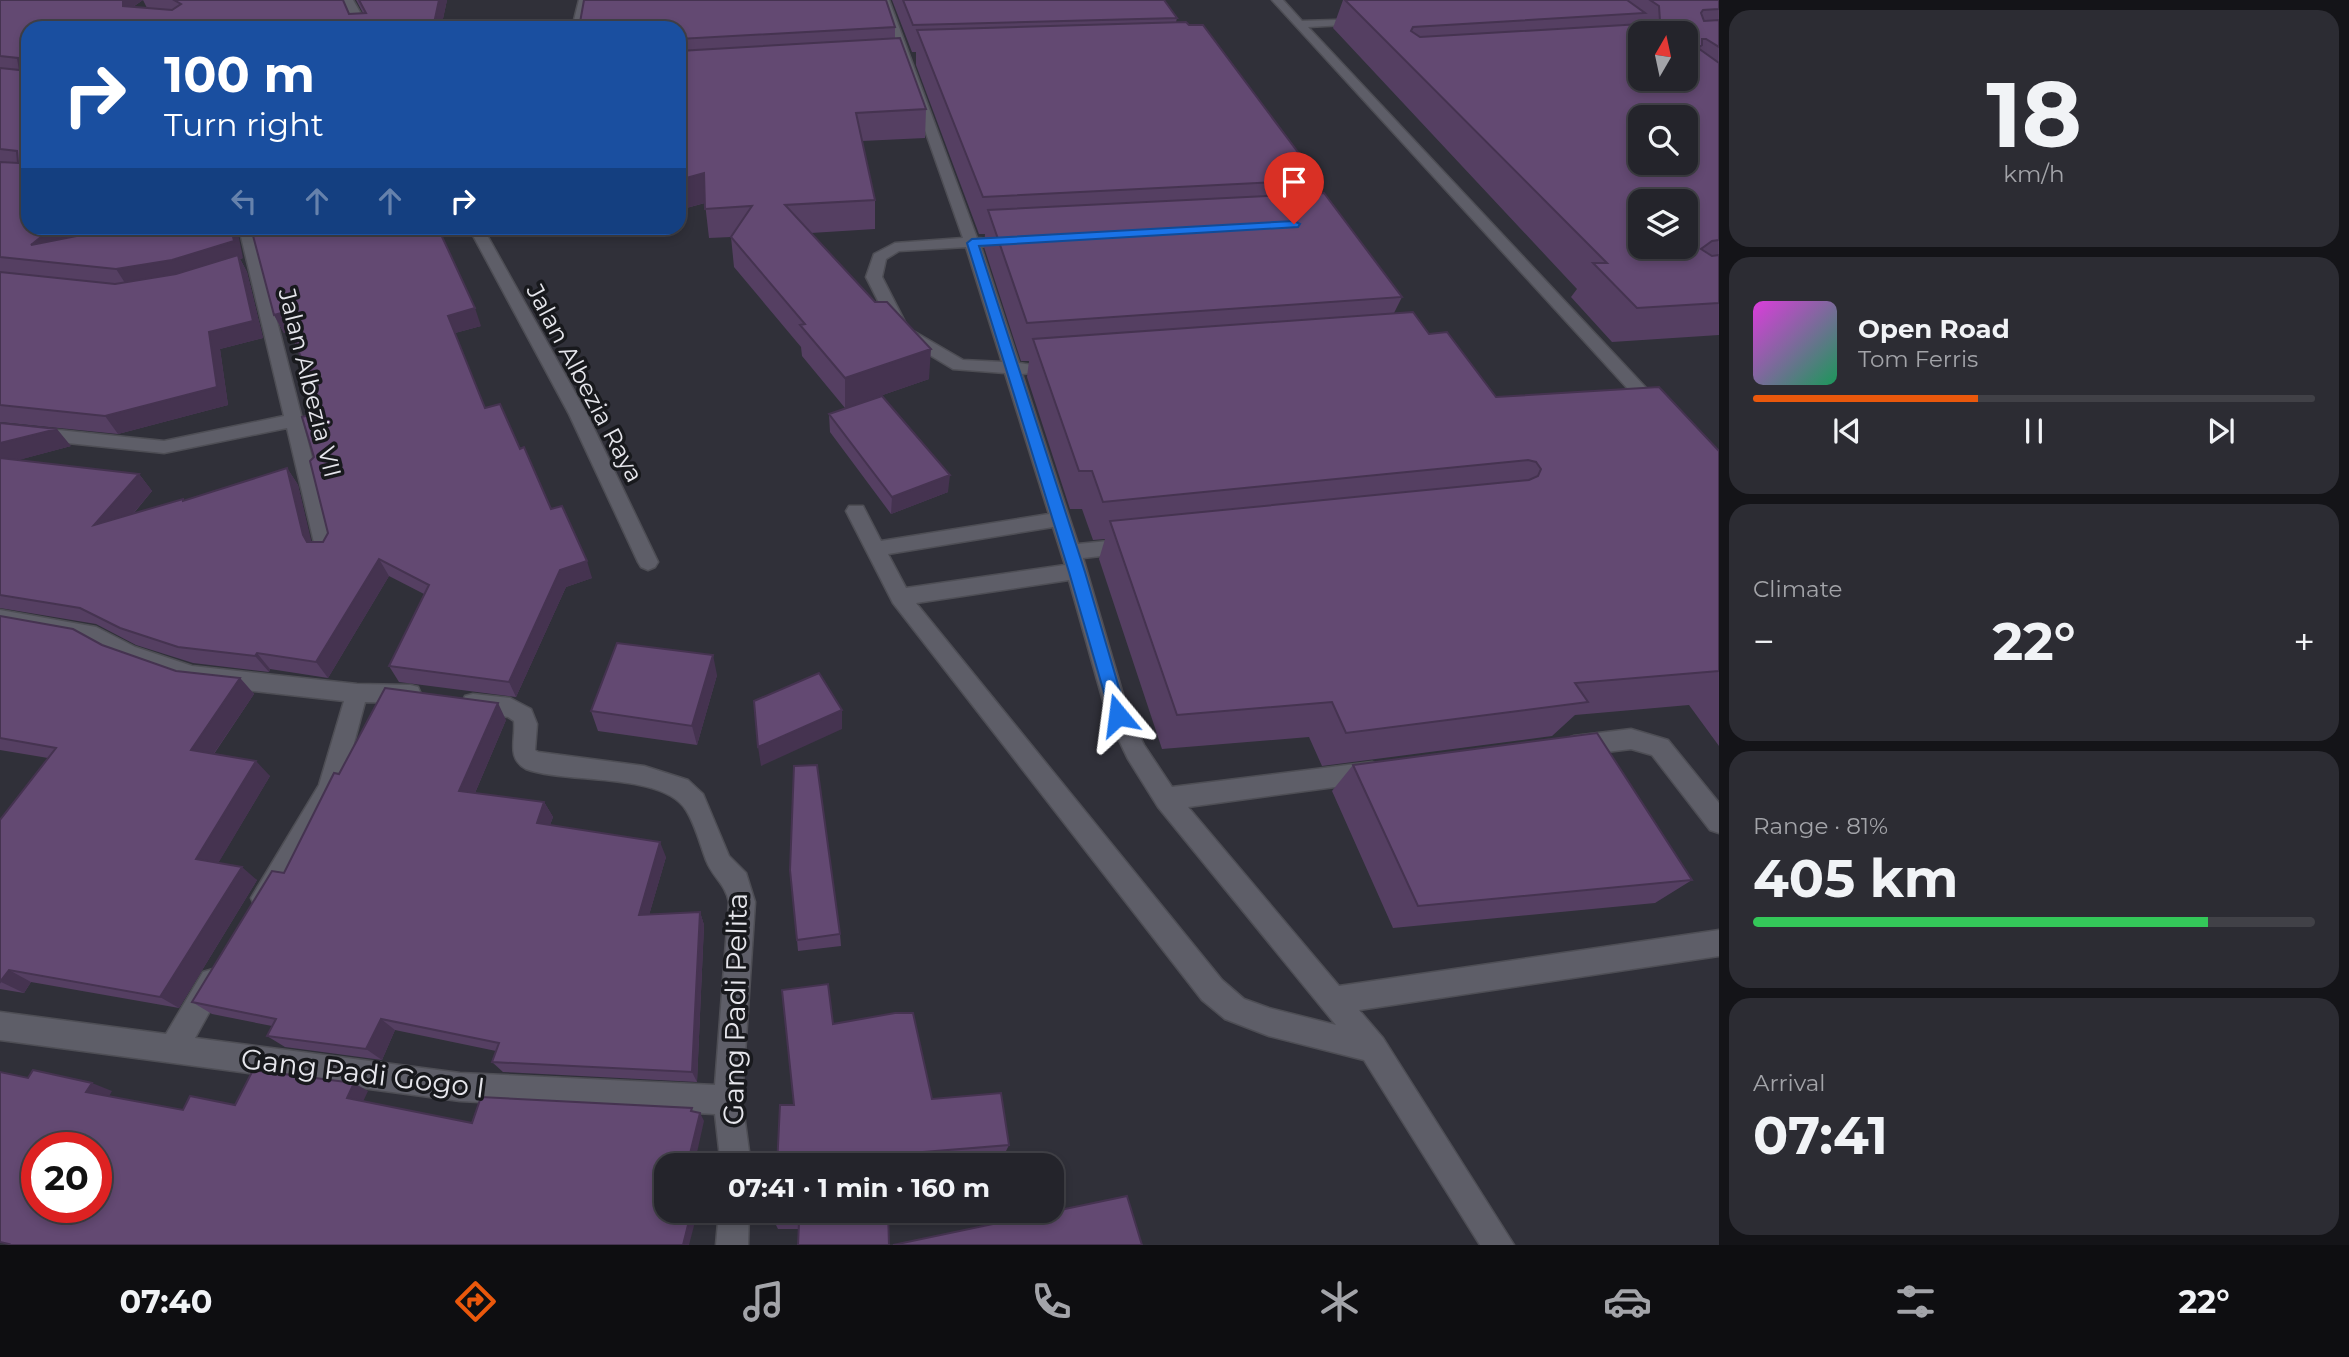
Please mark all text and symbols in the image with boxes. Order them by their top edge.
north arrow [1628,21,1698,91]
map controls [1628,21,1698,259]
text: 100 m [164,45,315,104]
icon: right [49,49,140,140]
text: 18 [1986,59,2082,170]
text: Turn right [164,105,324,144]
button: search [1628,105,1698,175]
pin [1264,152,1324,224]
text: km/h [2003,160,2065,188]
icon: arrive [1275,163,1313,201]
icon: left [225,182,263,220]
icon: ahead [298,182,336,220]
icon: ahead [371,182,409,220]
icon: right [444,182,482,220]
button: layers [1628,189,1698,259]
street label: Jalan Albezia Raya [520,278,650,487]
street label: Jalan Albezia VII [272,285,347,480]
text: Open Road [1858,313,2010,345]
text: Tom Ferris [1858,345,1978,373]
icon: previous [1828,412,1866,450]
icon: pause [2015,412,2053,450]
icon: next [2202,412,2240,450]
text: Climate [1753,575,1842,603]
text: 22° [1992,610,2076,673]
text: − [1753,618,1775,665]
text: + [2293,618,2315,665]
position arrow [1081,678,1155,752]
text: Range · 81% [1753,812,1888,840]
text: 405 km [1753,847,1958,910]
street label: Gang Padi Pelita [716,892,754,1126]
street label: Gang Padi Gogo I [239,1041,487,1105]
text: Arrival [1753,1069,1826,1097]
text: 07:41 [1753,1104,1888,1167]
speed limit sign: 20 [21,1132,112,1223]
text: 07:41 · 1 min · 160 m [728,1172,990,1204]
icon: directions [451,1277,500,1326]
icon: music [739,1277,788,1326]
icon: phone [1027,1277,1076,1326]
icon: climate [1315,1277,1364,1326]
icon: car [1603,1277,1652,1326]
icon: filters [1891,1277,1940,1326]
text: 07:40 [119,1282,212,1321]
text: 22° [2178,1282,2230,1321]

